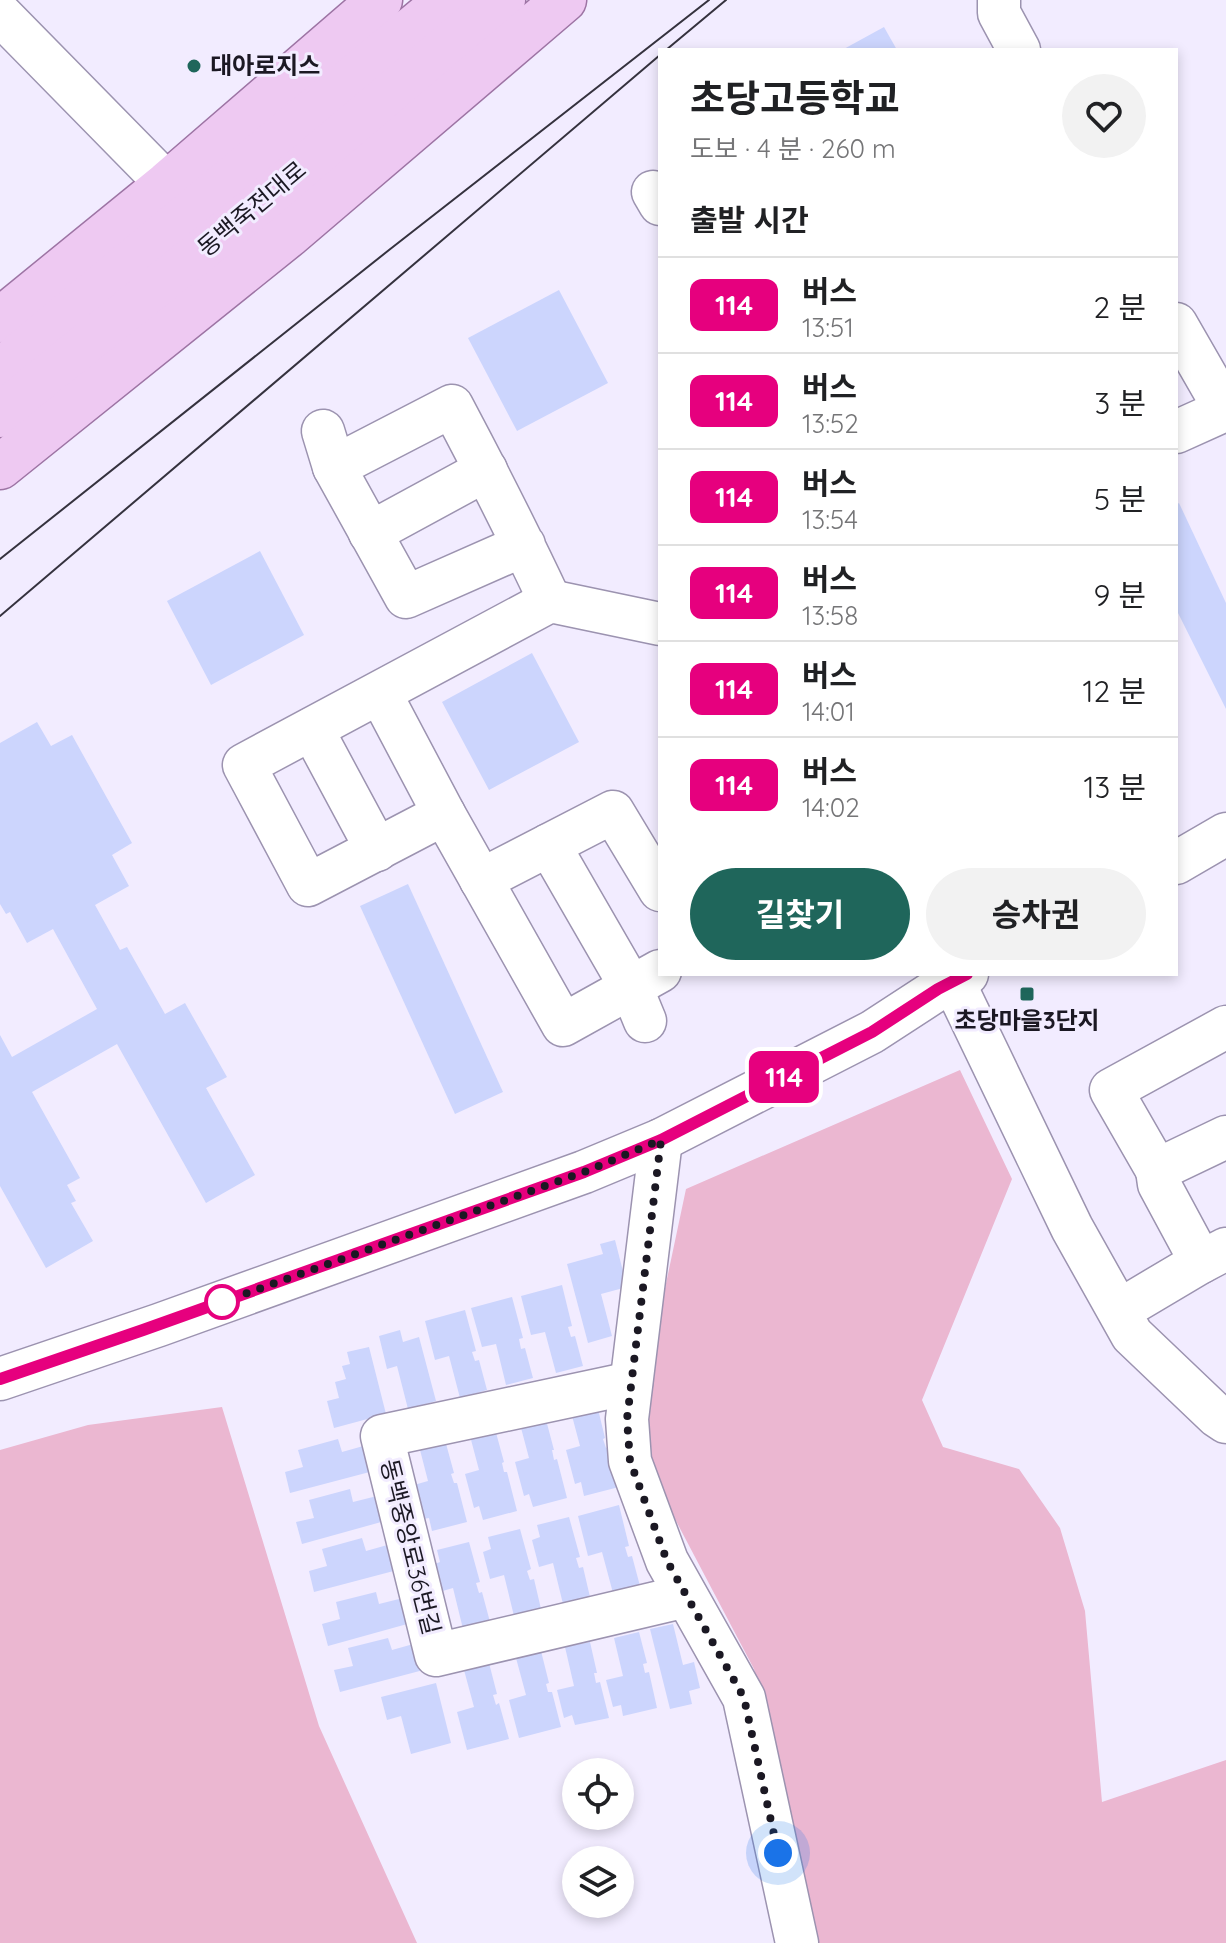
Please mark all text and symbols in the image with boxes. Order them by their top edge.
place label: 대아로지스 [210,50,320,80]
marker: 대아로지스 [185,57,203,75]
text: 초당고등학교 [690,74,900,122]
button: heart [1062,74,1146,158]
text: 도보 · 4 분 · 260 m [690,132,896,165]
street label: 동백죽전대로 [191,154,312,262]
text: 출발 시간 [690,201,809,239]
text: 버스 [802,272,857,310]
text: 114 [715,287,753,322]
text: 2 분 [1094,288,1146,326]
text: 13:51 [802,311,854,344]
text: 버스 [802,368,857,406]
text: 114 [715,383,753,418]
text: 3 분 [1094,384,1146,422]
text: 13:52 [802,407,859,440]
text: 버스 [802,464,857,502]
text: 114 [715,479,753,514]
text: 5 분 [1094,480,1146,518]
text: 13:54 [802,503,858,536]
text: 버스 [802,560,857,598]
text: 114 [715,575,753,610]
text: 9 분 [1093,576,1146,614]
text: 13:58 [802,599,858,632]
text: 버스 [802,656,857,694]
text: 114 [715,671,753,706]
text: 12 분 [1082,672,1146,710]
text: 14:01 [802,695,855,728]
text: 버스 [802,752,857,790]
text: 114 [715,767,753,802]
text: 13 분 [1083,768,1146,806]
text: 14:02 [802,791,860,824]
button: 길찾기 [690,868,910,960]
button: 승차권 [926,868,1146,960]
marker: 초당마을3단지 [1018,985,1036,1003]
place label: 초당마을3단지 [954,1005,1100,1035]
line badge: 114 [738,1051,830,1103]
text: 114 [765,1059,803,1094]
unlabelled marker [205,1285,239,1319]
street label: 동백중앙로36번길 [375,1456,447,1638]
map controls [562,1758,634,1918]
button: locate [562,1758,634,1830]
your location [758,1833,798,1873]
button: layers [562,1846,634,1918]

